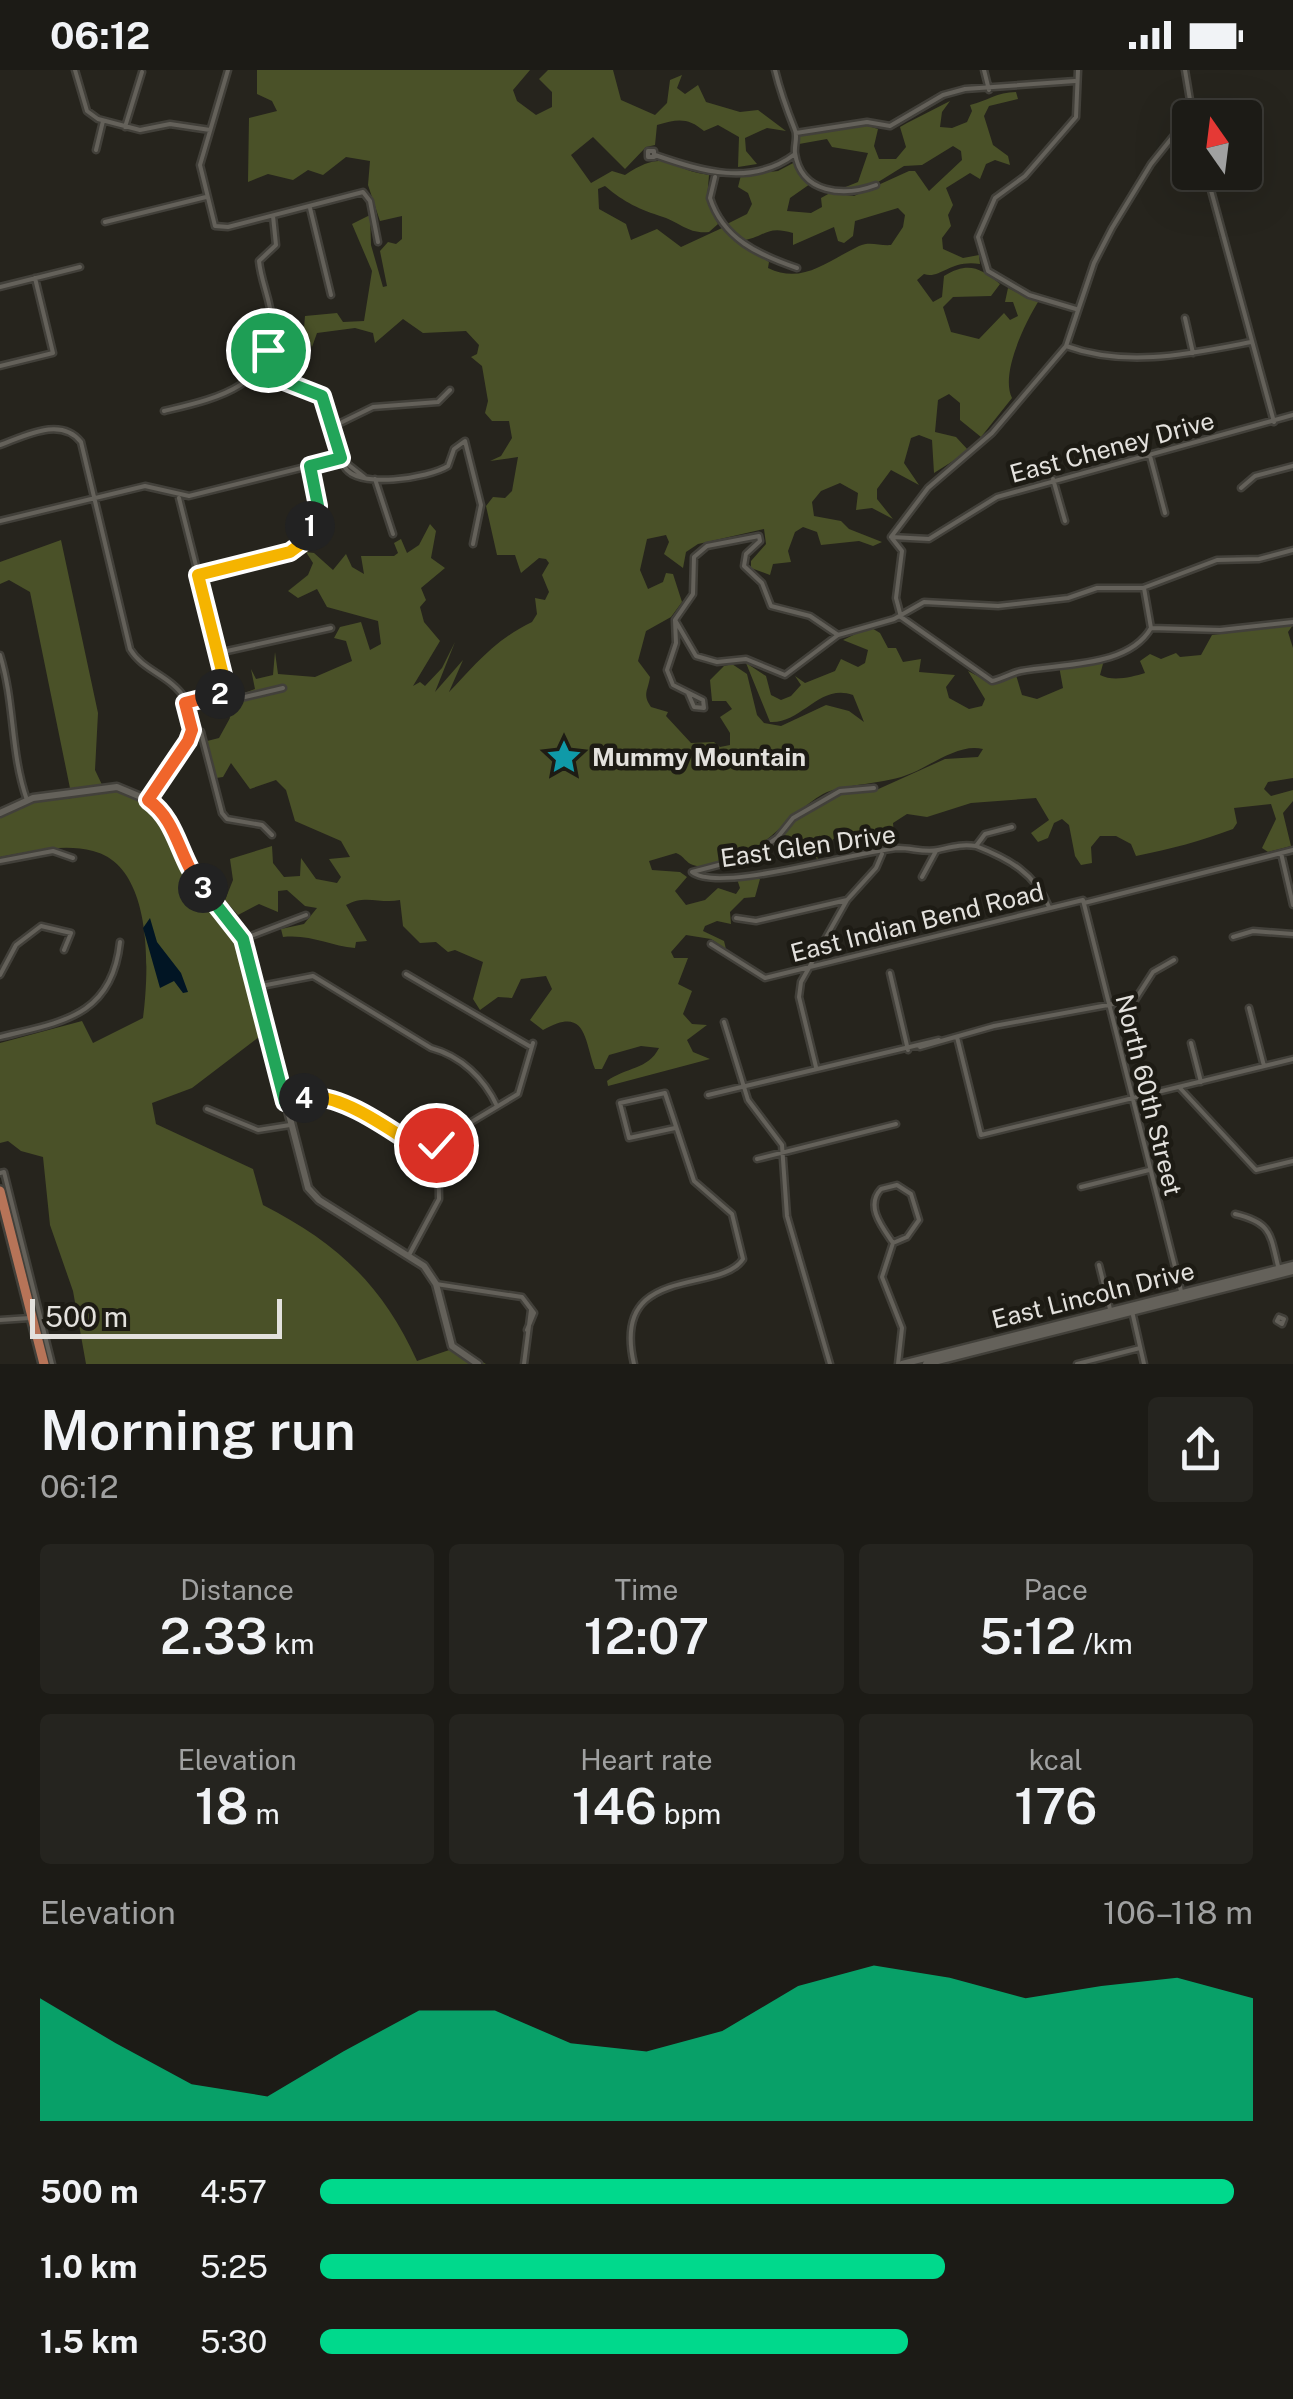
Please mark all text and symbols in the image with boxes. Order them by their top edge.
text: 06:12 [50,13,150,58]
north arrow [1172,100,1262,190]
map controls [1172,100,1262,190]
pin [226,308,311,393]
icon: arrive [241,323,296,378]
street label: East Cheney Drive [1006,405,1218,489]
pin: 1 [285,501,335,551]
text: 1 [304,509,316,542]
pin: 2 [195,669,245,719]
text: 2 [211,677,229,710]
place icon: Mummy Mountain [545,738,583,776]
place label: Mummy Mountain [592,742,806,772]
street label: East Glen Drive [718,819,898,873]
pin: 3 [178,863,228,913]
text: 3 [194,871,212,904]
street label: East Indian Bend Road [787,876,1047,968]
street label: North 60th Street [1109,991,1189,1199]
pin: 4 [279,1073,329,1123]
text: 4 [295,1081,313,1114]
pin [394,1103,479,1188]
icon: check [409,1118,464,1173]
street label: East Lincoln Drive [989,1255,1197,1335]
scale bar [30,1294,282,1338]
text: 500 m [45,1300,128,1333]
button: share [1148,1397,1253,1502]
text: Morning run [40,1398,356,1462]
text: 06:12 [40,1468,119,1505]
text: Distance [180,1573,294,1606]
text: Time [615,1573,678,1606]
text: Pace [1024,1573,1088,1606]
text: 2.33 [160,1606,268,1665]
text: 12:07 [584,1606,709,1665]
text: 5:12 [979,1606,1076,1665]
text: km [268,1627,315,1660]
text: /km [1076,1627,1133,1660]
text: Elevation [178,1743,297,1776]
text: Heart rate [580,1743,713,1776]
text: kcal [1029,1743,1083,1776]
text: 18 [195,1776,249,1835]
text: 146 [572,1776,657,1835]
text: 176 [1014,1776,1097,1835]
text: m [249,1797,280,1830]
text: bpm [657,1797,721,1830]
text: Elevation [40,1894,176,1931]
text: 106–118 m [1103,1894,1253,1931]
text: 500 m [40,2173,139,2210]
text: 4:57 [200,2173,267,2210]
text: 1.0 km [40,2248,137,2285]
text: 5:25 [200,2248,268,2285]
text: 1.5 km [40,2323,138,2360]
text: 5:30 [200,2323,267,2360]

